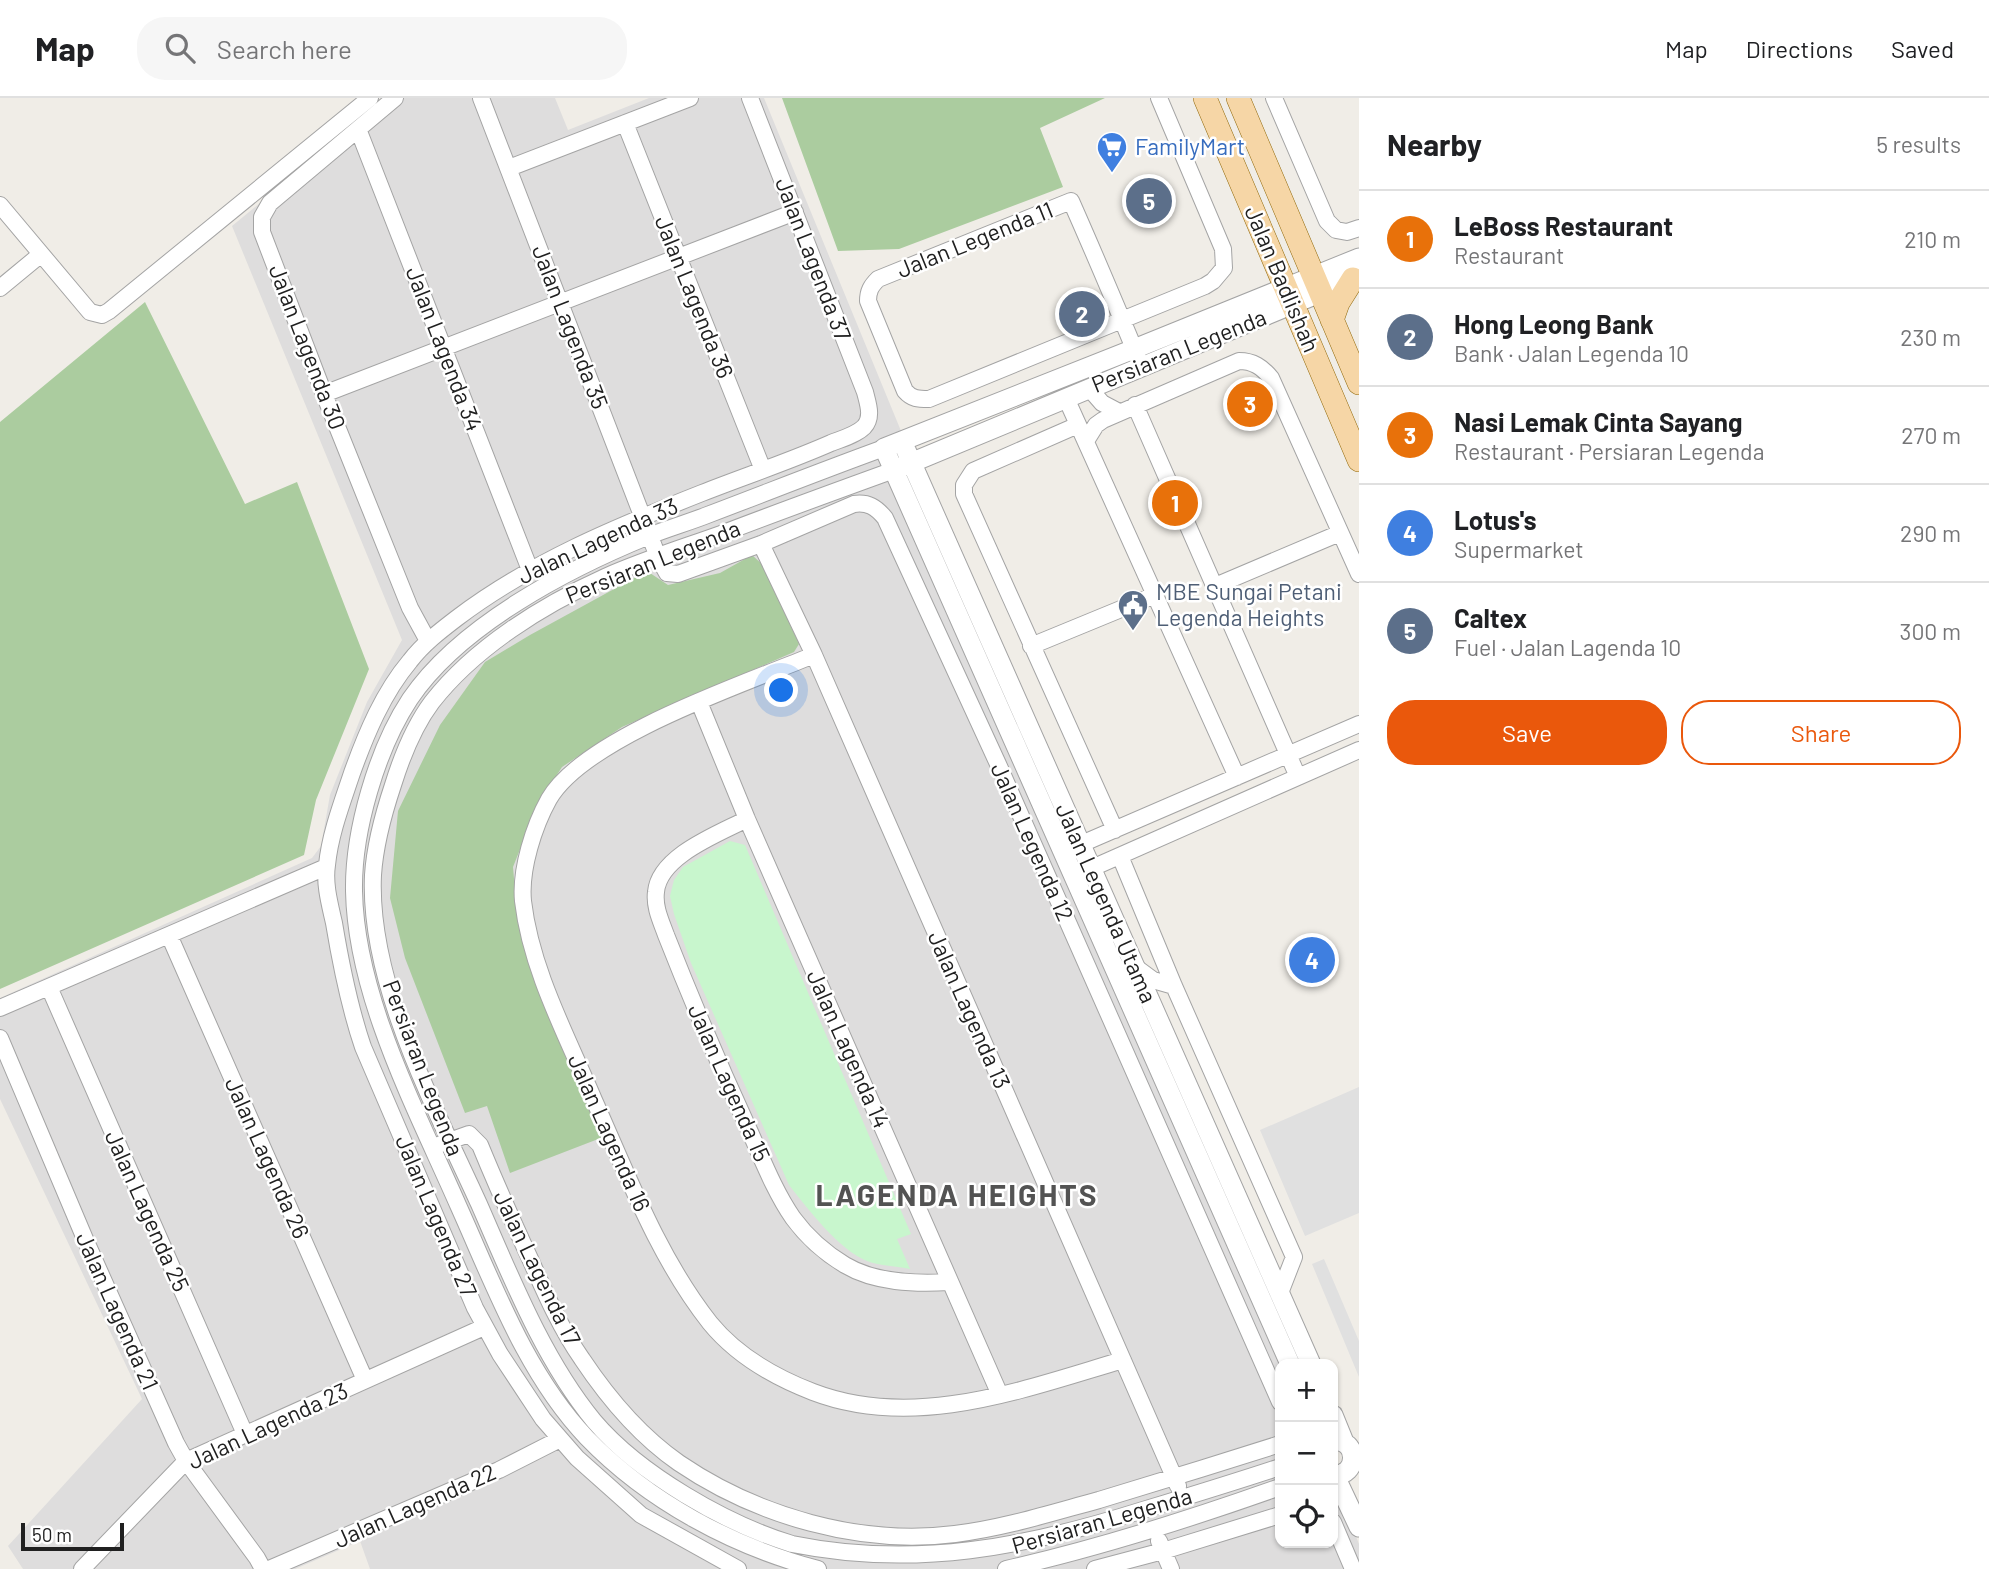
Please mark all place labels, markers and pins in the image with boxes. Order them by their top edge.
supermarket icon: FamilyMart [1095,130,1129,174]
place label: FamilyMart [1135,132,1245,160]
pin: 5 [1126,175,1172,227]
pin: 2 [1059,288,1105,340]
pin: 3 [1227,378,1273,430]
pin: 1 [1152,477,1198,529]
place label: MBE Sungai Petani Legenda Heights [1156,577,1342,631]
public building icon: MBE Sungai Petani Legenda Heights [1116,588,1150,632]
pin: 4 [1289,934,1335,986]

